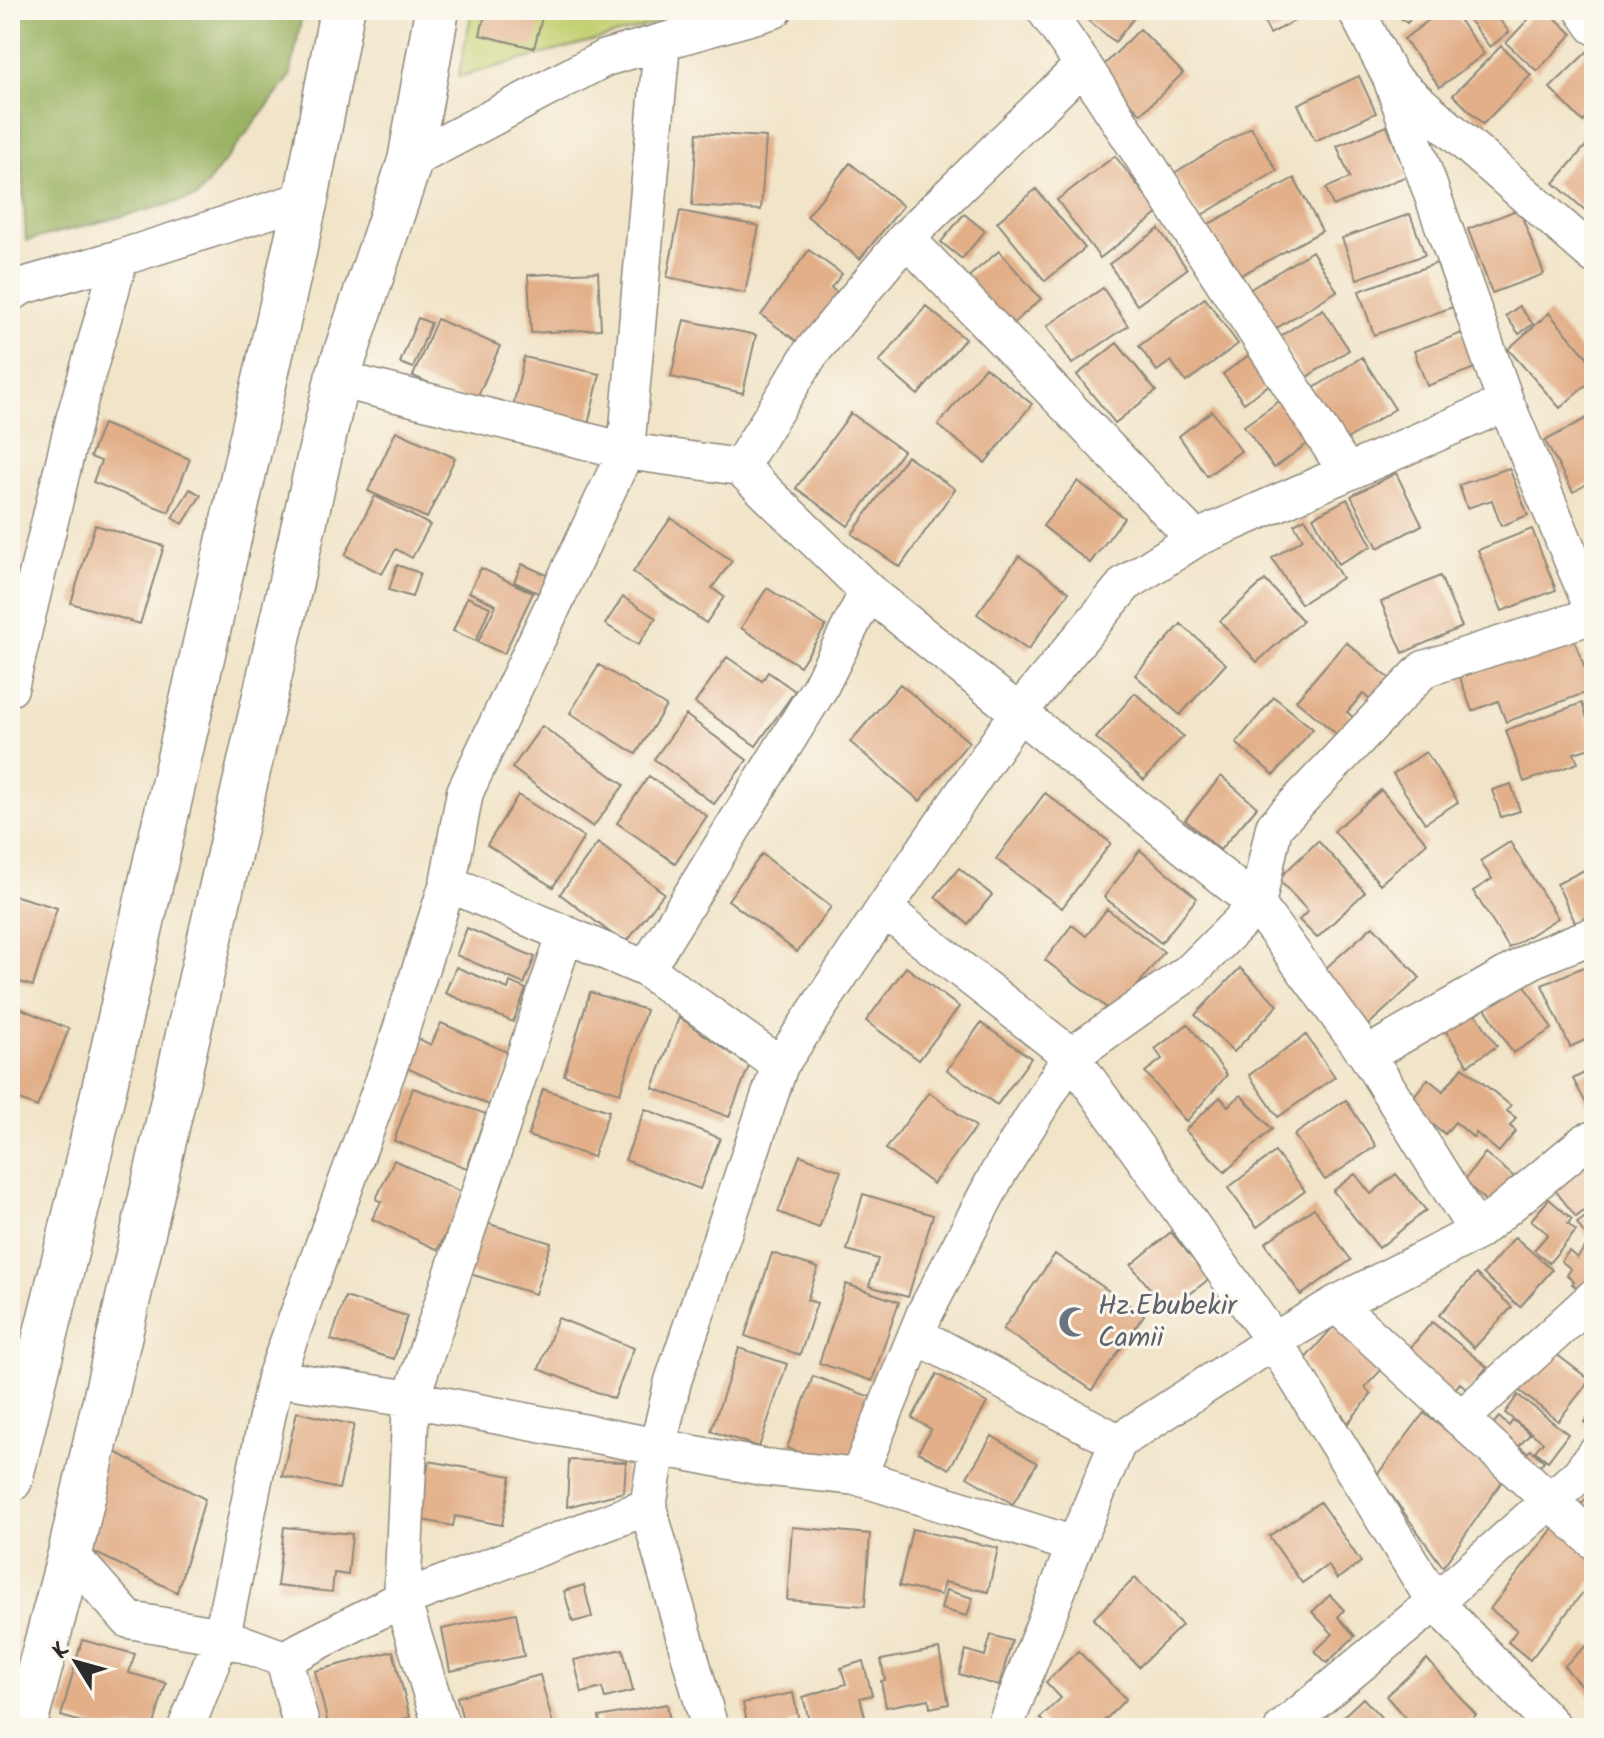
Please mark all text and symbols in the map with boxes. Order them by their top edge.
place label: Hz.Ebubekir Camii [1098,1284,1238,1361]
mosque icon: Hz.Ebubekir Camii [1057,1305,1091,1339]
north arrow [36,1622,116,1702]
text: K [44,1636,80,1667]

